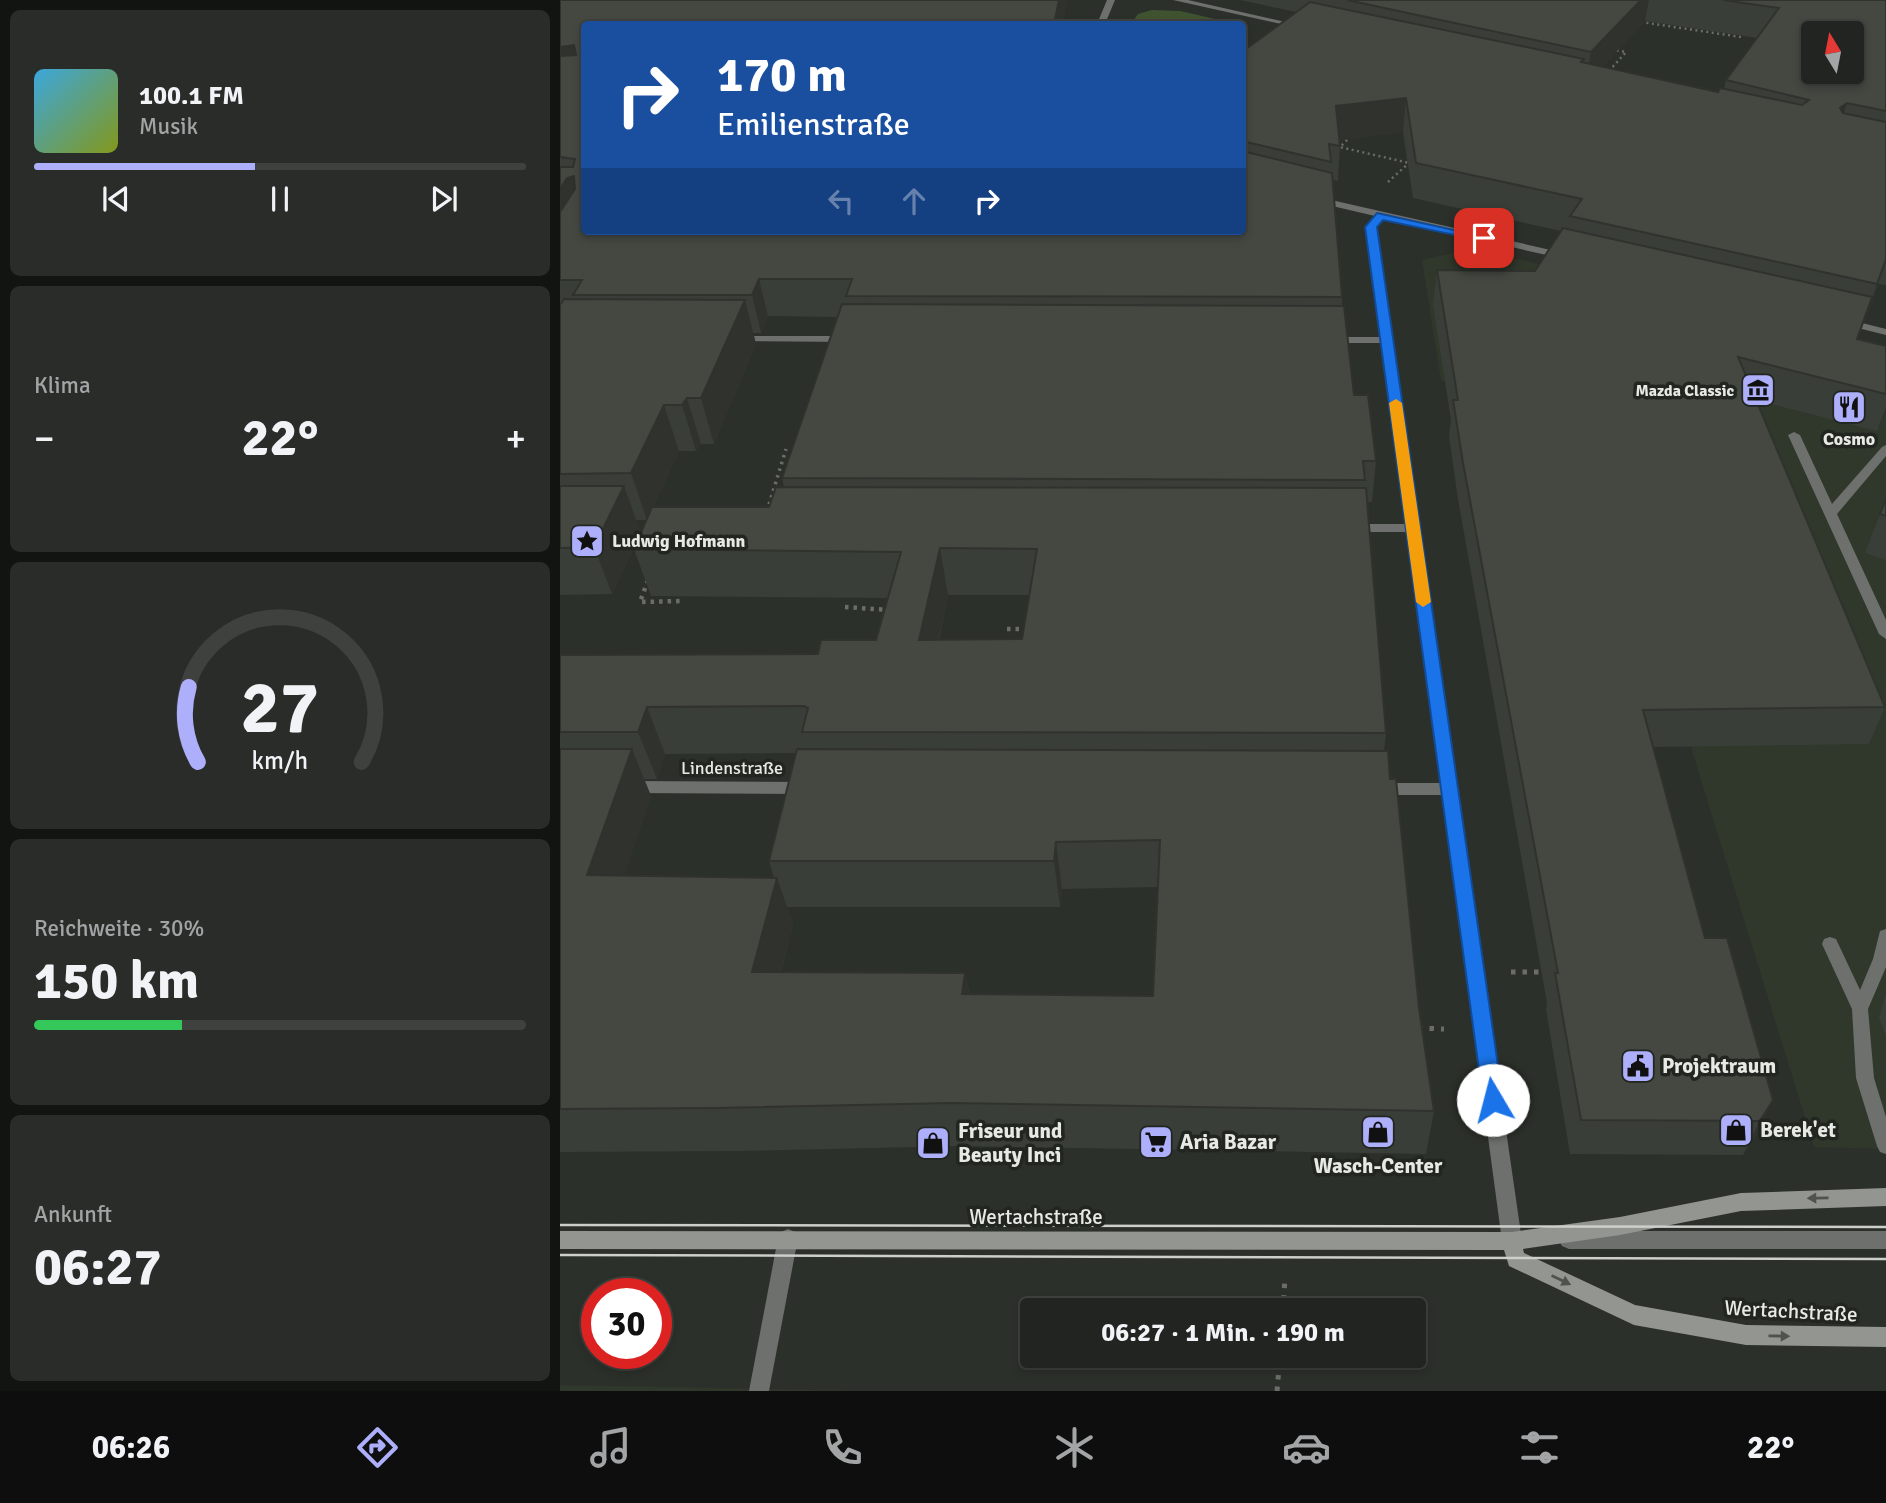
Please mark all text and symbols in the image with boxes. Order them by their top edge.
north arrow [1801,21,1864,84]
map controls [1801,21,1864,84]
text: 170 m [717,45,847,105]
icon: right [602,49,693,140]
text: 100.1 FM [139,80,244,112]
text: Emilienstraße [717,105,910,144]
text: Musik [139,112,198,141]
icon: previous [97,180,135,218]
icon: pause [261,180,299,218]
icon: next [425,180,463,218]
icon: left [822,182,860,220]
icon: ahead [895,182,933,220]
icon: right [968,182,1006,220]
pin [1454,208,1514,268]
icon: arrive [1465,219,1503,257]
text: Klima [34,371,91,400]
museum icon: Mazda Classic [1739,371,1777,409]
place label: Mazda Classic [1635,381,1734,401]
restaurant icon: Cosmo [1830,388,1868,426]
text: 22° [242,406,318,470]
text: − [34,415,55,462]
text: + [505,415,526,462]
place label: Cosmo [1823,428,1875,450]
place icon: Ludwig Hofmann [568,522,606,560]
place label: Ludwig Hofmann [612,530,746,552]
text: 27 [241,664,319,753]
text: km/h [252,744,308,775]
street label: Lindenstraße [681,757,783,779]
text: Reichweite · 30% [34,914,204,943]
text: 150 km [34,949,199,1013]
public building icon: Projektraum [1619,1047,1657,1085]
place label: Projektraum [1662,1053,1776,1079]
position arrow [1456,1063,1530,1137]
shop icon: Berek'et [1717,1111,1755,1149]
shop icon: Wasch-Center [1359,1113,1397,1151]
place label: Berek'et [1760,1117,1836,1143]
place label: Friseur und Beauty Inci [958,1118,1062,1168]
supermarket icon: Aria Bazar [1137,1123,1175,1161]
shop icon: Friseur und Beauty Inci [914,1124,952,1162]
place label: Aria Bazar [1180,1129,1277,1155]
place label: Wasch-Center [1314,1153,1443,1179]
one-way arrow [1807,1192,1829,1204]
text: Ankunft [34,1200,112,1229]
street label: Wertachstraße [969,1204,1103,1230]
text: 06:27 [34,1235,162,1299]
one-way arrow [1551,1274,1571,1286]
speed limit sign: 30 [581,1278,672,1369]
street label: Wertachstraße [1724,1295,1858,1327]
text: 06:27 · 1 Min. · 190 m [1101,1317,1345,1349]
one-way arrow [1768,1330,1790,1342]
icon: directions [353,1423,402,1472]
icon: music [586,1423,635,1472]
icon: phone [818,1423,867,1472]
icon: climate [1050,1423,1099,1472]
icon: car [1282,1423,1331,1472]
icon: filters [1515,1423,1564,1472]
text: 06:26 [92,1428,170,1467]
text: 22° [1747,1428,1794,1467]

